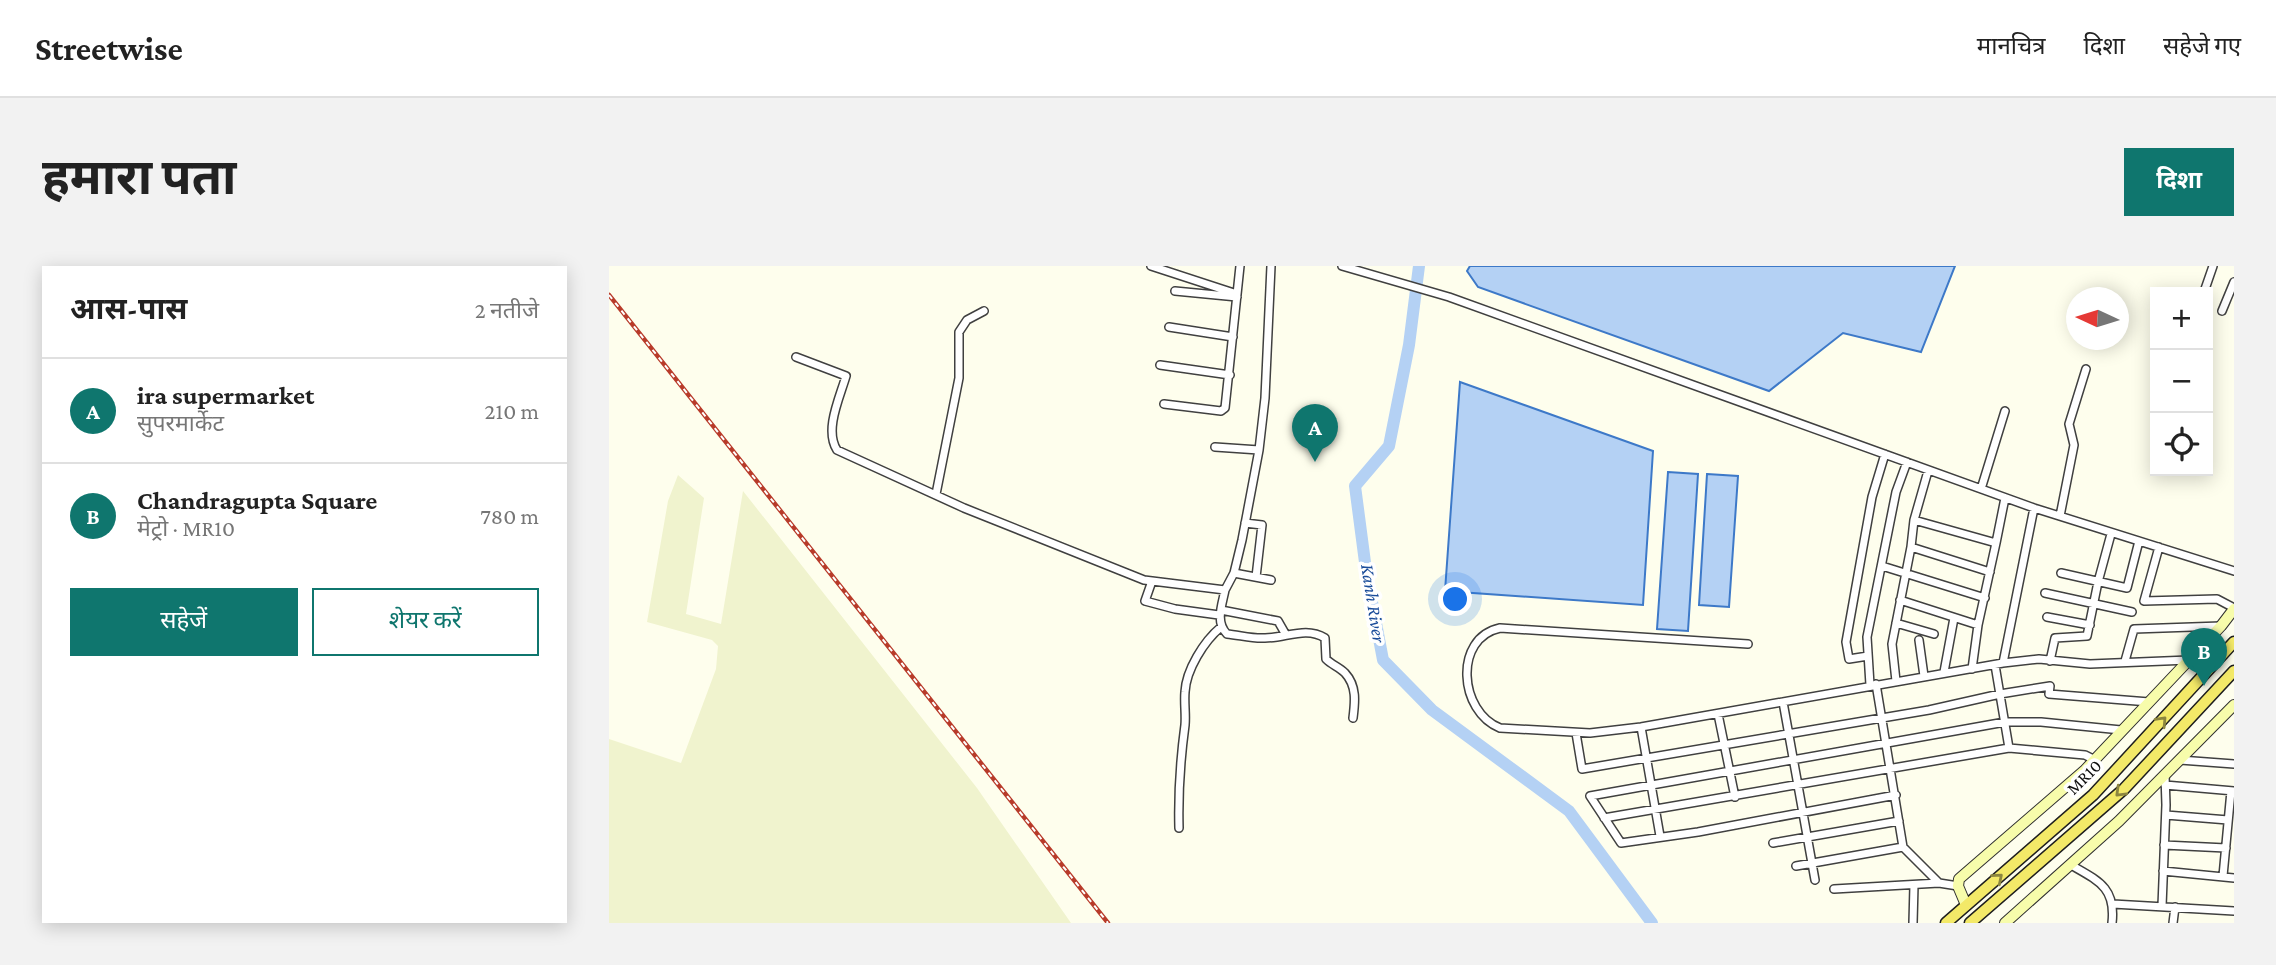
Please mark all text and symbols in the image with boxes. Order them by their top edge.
text: Streetwise [35,30,183,67]
text: मानचित्र [1977,32,2045,59]
text: दिशा [2083,32,2125,59]
text: सहेजे गए [2163,32,2241,59]
button: दिशा [2124,148,2234,216]
text: हमारा पता [42,150,236,205]
north arrow [2066,287,2129,350]
map controls [2150,287,2213,476]
button: + [2150,287,2213,350]
text: आस-पास [70,292,187,325]
text: 2 नतीजे [475,297,539,323]
button: − [2150,350,2213,413]
text: ira supermarket [137,381,314,410]
text: A [86,398,100,424]
text: 210 m [485,398,539,424]
pin: A [1292,404,1338,462]
text: सुपरमार्केट [137,410,224,436]
button: locate [2150,413,2213,476]
text: Chandragupta Square [137,486,377,515]
text: B [86,503,100,529]
text: 780 m [480,503,539,529]
text: मेट्रो · MR10 [137,515,235,541]
water label: Kanh River [1357,562,1390,645]
your location [1438,582,1472,616]
button: सहेजें [70,588,298,656]
button: शेयर करें [312,588,539,656]
pin: B [2181,628,2227,686]
one-way arrow [2153,716,2166,729]
street label: MR10 [2062,755,2106,799]
one-way arrow [2115,783,2128,796]
one-way arrow [1989,874,2002,886]

